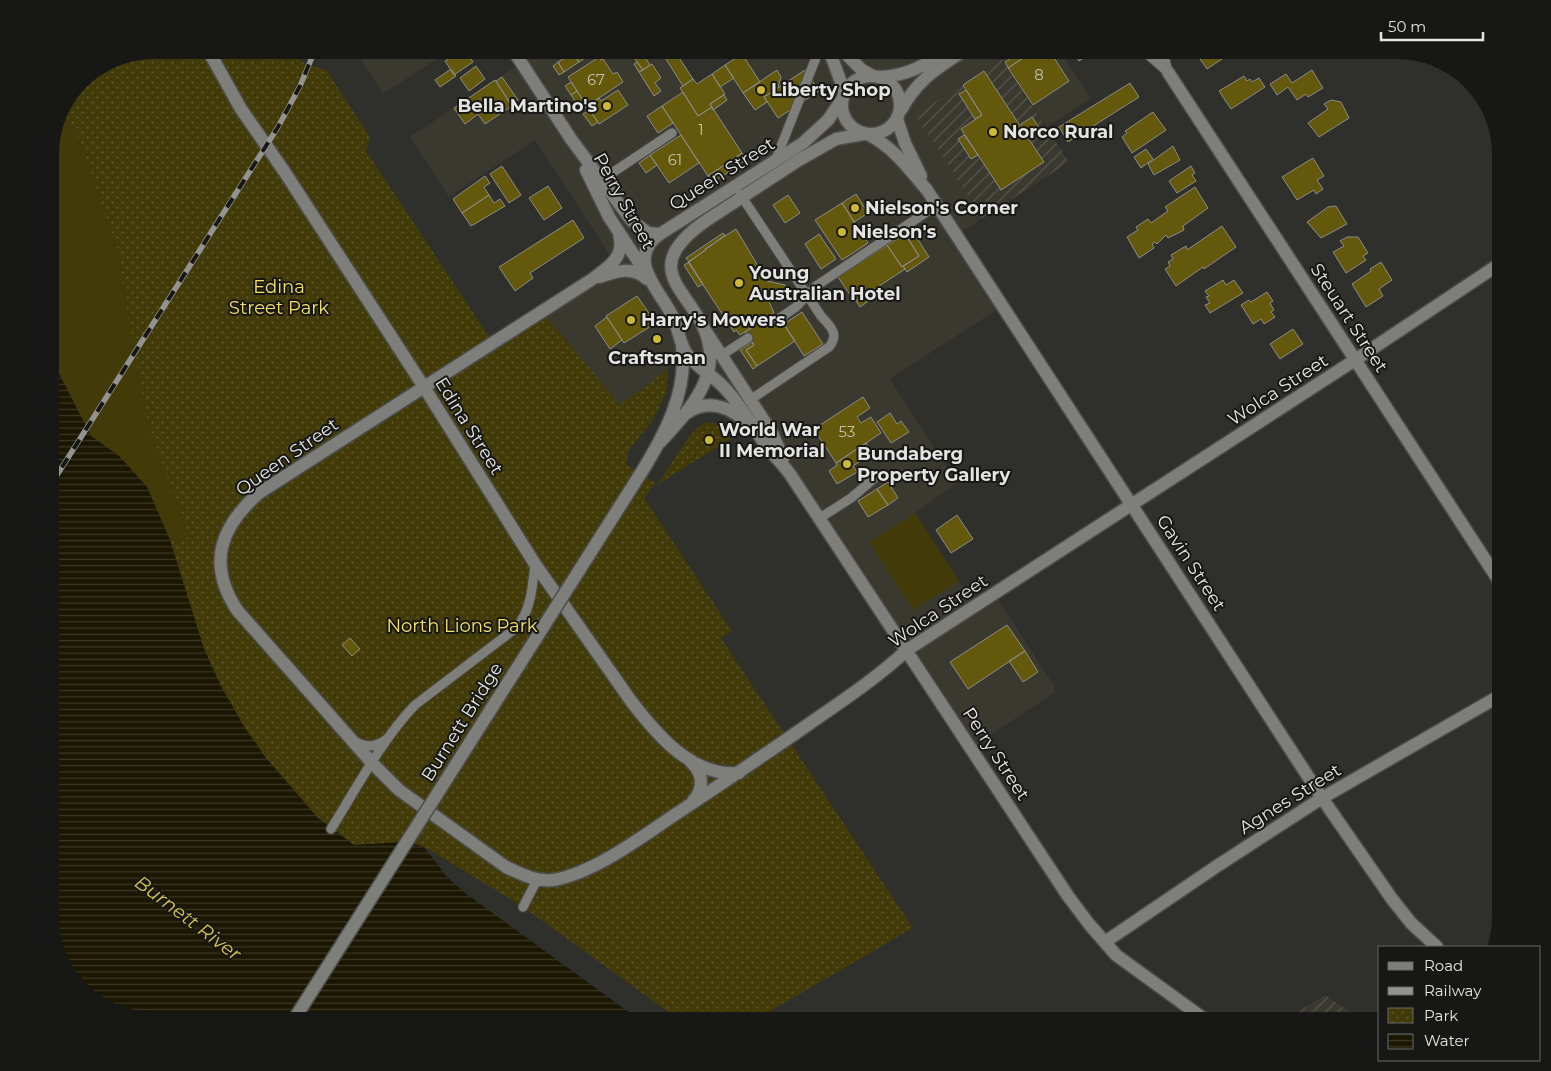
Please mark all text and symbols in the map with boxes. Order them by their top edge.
scale bar [1381,10,1484,42]
text: 50 m [1388,17,1426,36]
house number: 8 [1034,65,1044,84]
house number: 67 [587,70,605,89]
place label: Liberty Shop [771,79,891,101]
marker: Liberty Shop [755,84,767,96]
place label: Bella Martino's [458,95,597,117]
marker: Bella Martino's [601,100,613,112]
house number: 1 [698,120,704,139]
place label: Norco Rural [1003,121,1114,143]
marker: Norco Rural [987,126,999,138]
street label: Queen Street [665,133,779,215]
street label: Perry Street [589,149,659,253]
house number: 61 [668,150,682,169]
place label: Nielson's Corner [865,197,1018,219]
marker: Nielson's Corner [849,202,861,214]
place label: Nielson's [852,221,937,243]
marker: Nielson's [836,226,848,238]
street label: Steuart Street [1306,259,1392,377]
place label: Young Australian Hotel [748,262,901,305]
park label: Edina Street Park [229,276,329,319]
marker: Young Australian Hotel [733,277,745,289]
place label: Harry's Mowers [641,309,786,331]
marker: Harry's Mowers [625,314,637,326]
marker: Craftsman [651,333,663,345]
place label: Craftsman [608,347,706,369]
street label: Wolca Street [1224,349,1332,431]
street label: Edina Street [430,373,508,479]
street label: Queen Street [231,414,343,500]
place label: World War II Memorial [719,419,825,462]
house number: 53 [839,422,855,441]
marker: World War II Memorial [703,434,715,446]
place label: Bundaberg Property Gallery [857,443,1010,486]
marker: Bundaberg Property Gallery [841,458,853,470]
street label: Gavin Street [1152,511,1230,615]
street label: Wolca Street [884,570,992,652]
park label: North Lions Park [386,615,538,637]
street label: Burnett Bridge [417,658,507,785]
street label: Perry Street [958,703,1034,805]
street label: Agnes Street [1235,759,1345,839]
water label: Burnett River [130,871,246,966]
legend [1378,946,1541,1061]
text: Road [1424,956,1463,975]
text: Railway [1424,981,1482,1000]
text: Park [1424,1006,1458,1025]
text: Water [1424,1031,1470,1050]

